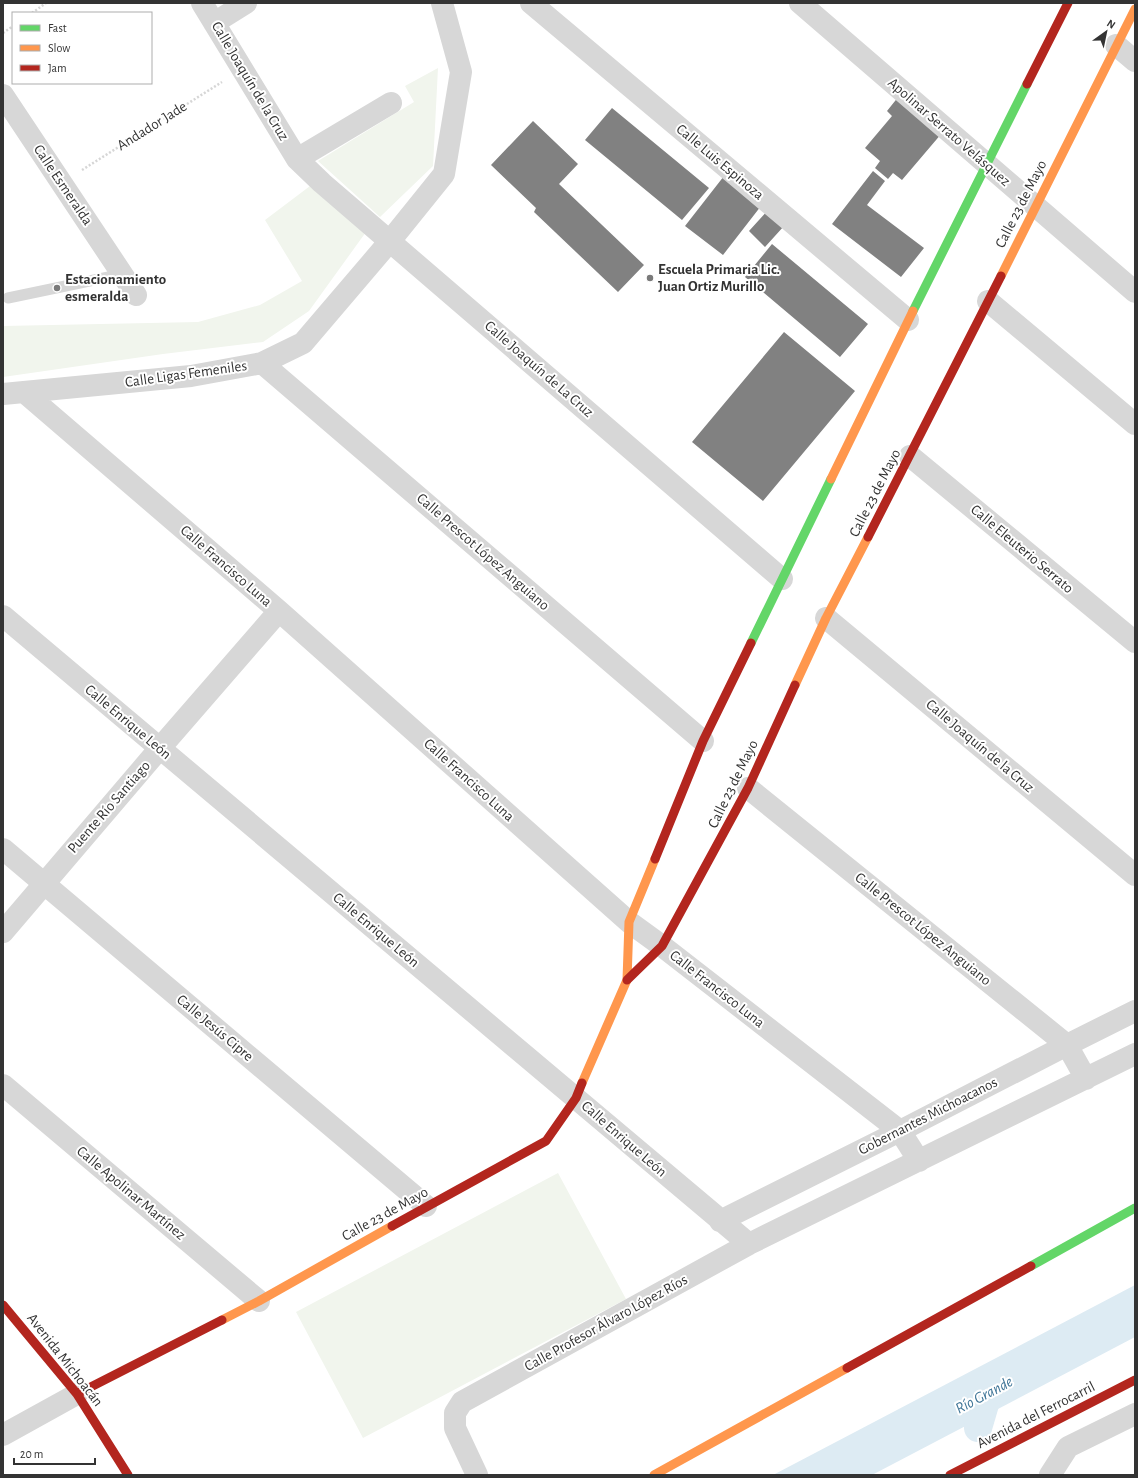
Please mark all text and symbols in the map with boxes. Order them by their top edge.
legend [12,12,152,84]
north arrow [1086,12,1126,52]
text: N [1105,17,1117,31]
street label: Calle Joaquín de la Cruz [209,19,291,143]
text: Fast [48,22,67,34]
text: Slow [48,42,70,54]
text: Jam [48,62,67,74]
street label: Apolinar Serrato Velásquez [885,75,1013,189]
street label: Andador Jade [114,99,190,153]
street label: Calle Luis Espinoza [673,121,767,203]
street label: Calle Esmeralda [31,142,95,228]
street label: Calle 23 de Mayo [992,158,1050,250]
place label: Escuela Primaria Lic. Juan Ortiz Murillo [658,262,780,294]
place label: Estacionamiento esmeralda [65,272,166,304]
marker: Escuela Primaria Lic. Juan Ortiz Murillo [645,273,655,283]
marker: Estacionamiento esmeralda [52,283,62,293]
street label: Calle Joaquín de La Cruz [482,318,596,420]
street label: Calle Ligas Femeniles [124,358,248,390]
street label: Calle 23 de Mayo [846,447,904,539]
street label: Calle Prescot López Anguiano [414,491,552,613]
street label: Calle Eleuterio Serrato [968,502,1076,596]
street label: Calle Francisco Luna [177,522,275,610]
street label: Calle Enrique León [82,682,174,762]
street label: Calle Joaquín de la Cruz [923,697,1037,795]
street label: Calle Francisco Luna [421,736,517,824]
street label: Calle 23 de Mayo [705,737,761,831]
street label: Puente Río Santiago [65,758,153,856]
street label: Calle Prescot López Anguiano [852,870,994,988]
street label: Calle Enrique León [330,890,422,970]
street label: Calle Francisco Luna [667,947,767,1031]
street label: Calle Jesús Cipre [174,992,256,1064]
street label: Gobernantes Michoacanos [856,1074,1000,1158]
street label: Calle Enrique León [579,1098,669,1180]
street label: Calle Apolinar Martínez [74,1143,188,1243]
street label: Calle 23 de Mayo [339,1184,431,1244]
street label: Calle Profesor Álvaro López Ríos [521,1270,690,1374]
street label: Avenida Michoacán [24,1311,106,1409]
water label: Río Grande [953,1373,1015,1417]
street label: Avenida del Ferrocarril [975,1379,1097,1451]
scale bar [14,1440,95,1466]
text: 20 m [20,1448,43,1460]

